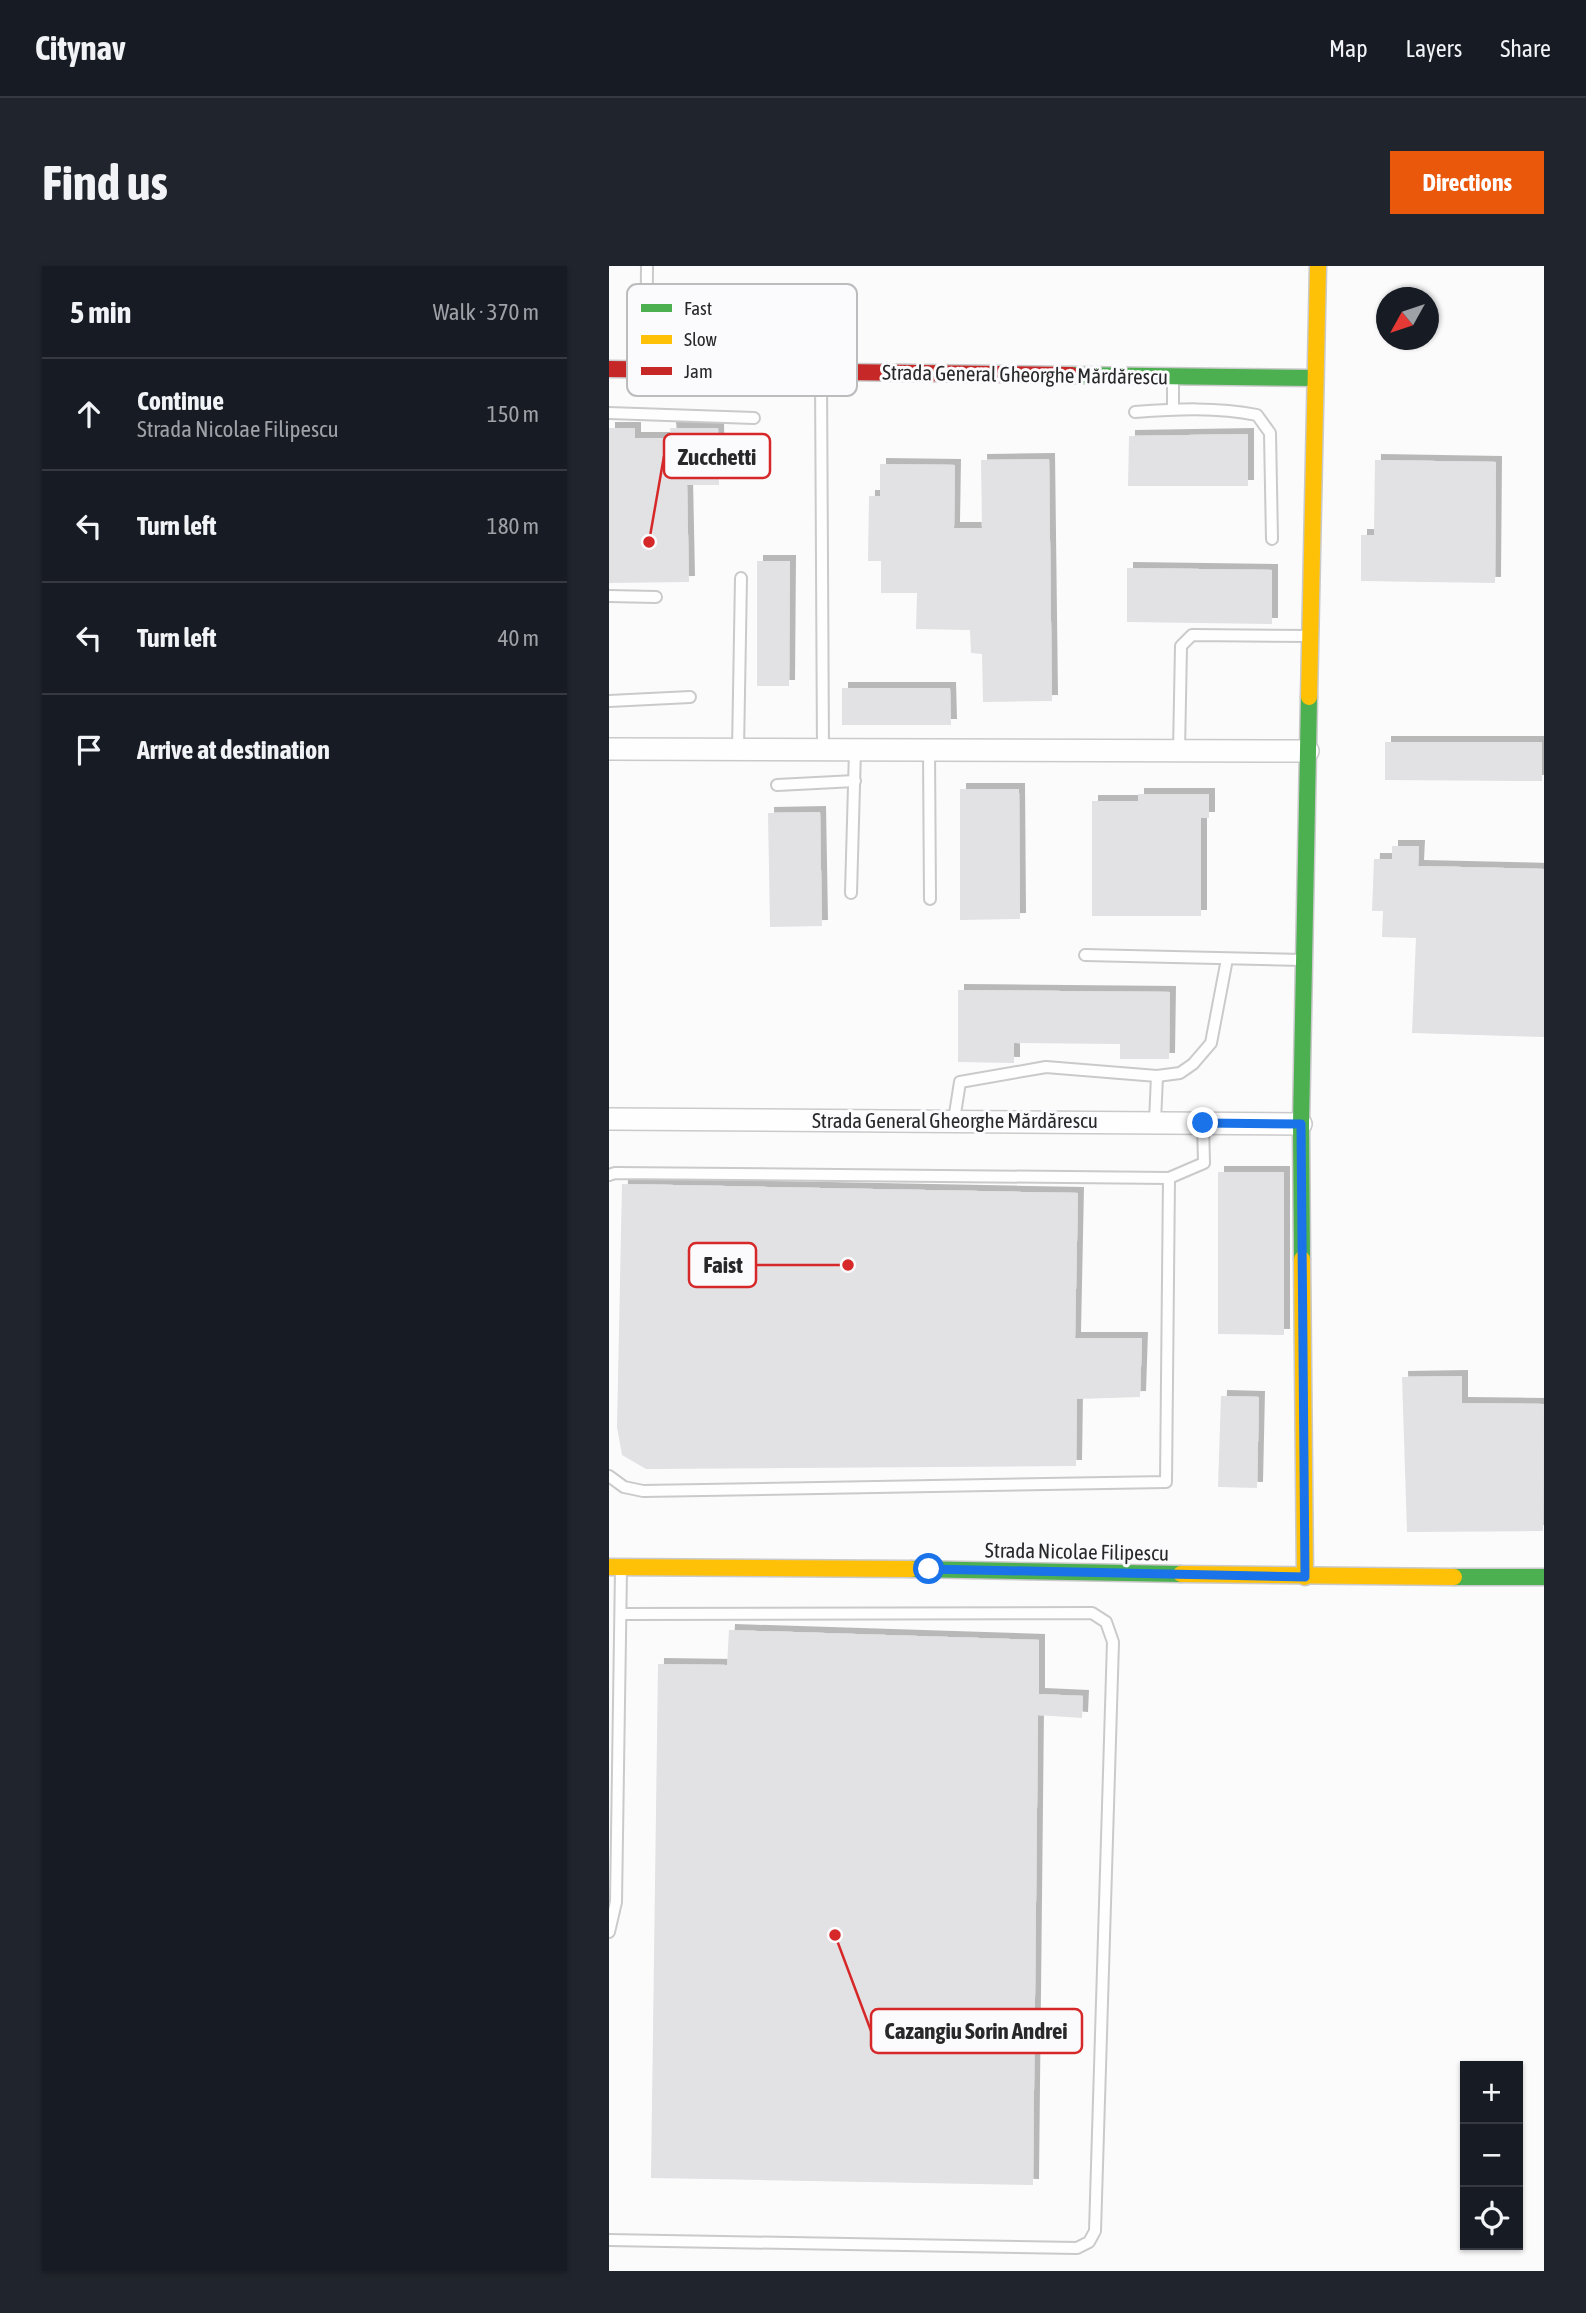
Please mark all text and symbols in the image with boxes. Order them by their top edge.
text: Citynav [35,29,126,67]
text: Map [1329,35,1368,62]
text: Layers [1406,35,1462,62]
text: Share [1500,35,1551,62]
button: Directions [1390,151,1544,214]
text: Find us [42,154,168,210]
legend [627,284,857,396]
north arrow [1376,287,1439,350]
text: 5 min [70,295,131,329]
text: Fast [684,297,712,319]
text: Walk · 370 m [433,299,539,325]
text: Slow [684,328,718,350]
text: Jam [684,360,713,382]
street label: Strada General Gheorghe Mărdărescu [882,360,1168,388]
text: Continue [137,386,224,416]
icon: ahead [70,395,108,433]
text: 150 m [487,401,539,427]
text: Strada Nicolae Filipescu [137,416,339,442]
callout: Zucchetti [664,434,770,478]
text: Zucchetti [678,444,756,470]
icon: left [70,507,108,545]
text: Turn left [137,511,217,541]
text: 180 m [487,513,539,539]
icon: left [70,619,108,657]
text: Turn left [137,623,217,653]
text: 40 m [498,625,539,651]
icon: arrive [70,731,108,769]
text: Arrive at destination [137,735,330,765]
route end [1187,1107,1218,1138]
street label: Strada General Gheorghe Mărdărescu [812,1108,1098,1132]
callout: Faist [689,1243,756,1287]
text: Faist [703,1252,743,1278]
street label: Strada Nicolae Filipescu [985,1537,1169,1565]
route start [913,1553,944,1584]
callout: Cazangiu Sorin Andrei [871,2009,1082,2053]
text: Cazangiu Sorin Andrei [884,2018,1068,2044]
map controls [1460,2061,1523,2250]
button: + [1460,2061,1523,2124]
button: − [1460,2124,1523,2187]
button: locate [1460,2187,1523,2250]

